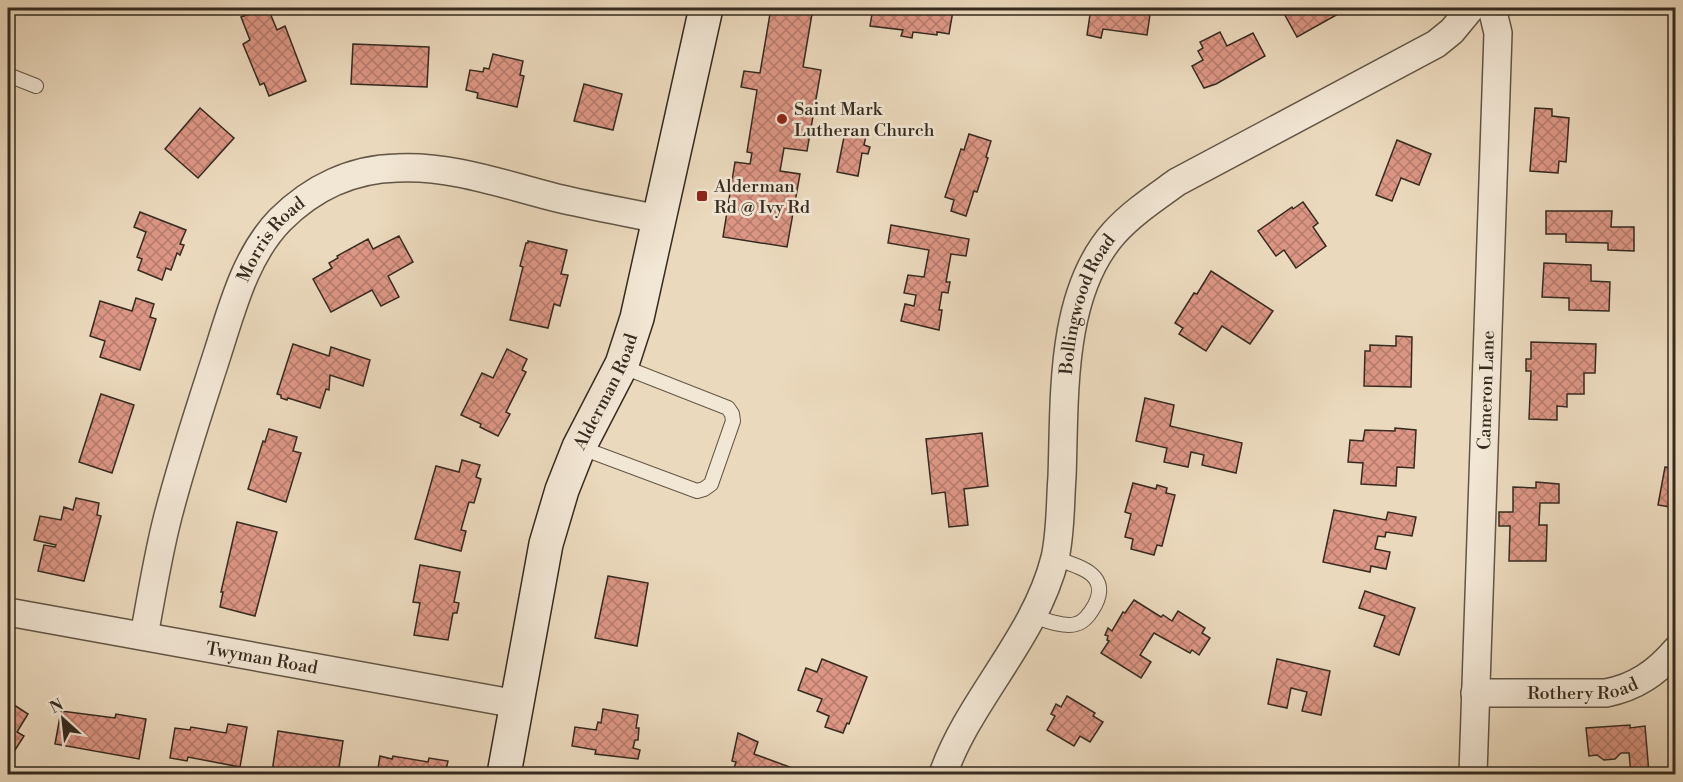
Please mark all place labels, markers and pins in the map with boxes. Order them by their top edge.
place label: Saint Mark Lutheran Church [794,98,935,142]
marker: Saint Mark Lutheran Church [775,112,789,126]
place label: Alderman Rd @ Ivy Rd [713,175,811,219]
marker: Alderman Rd @ Ivy Rd [695,189,709,203]

